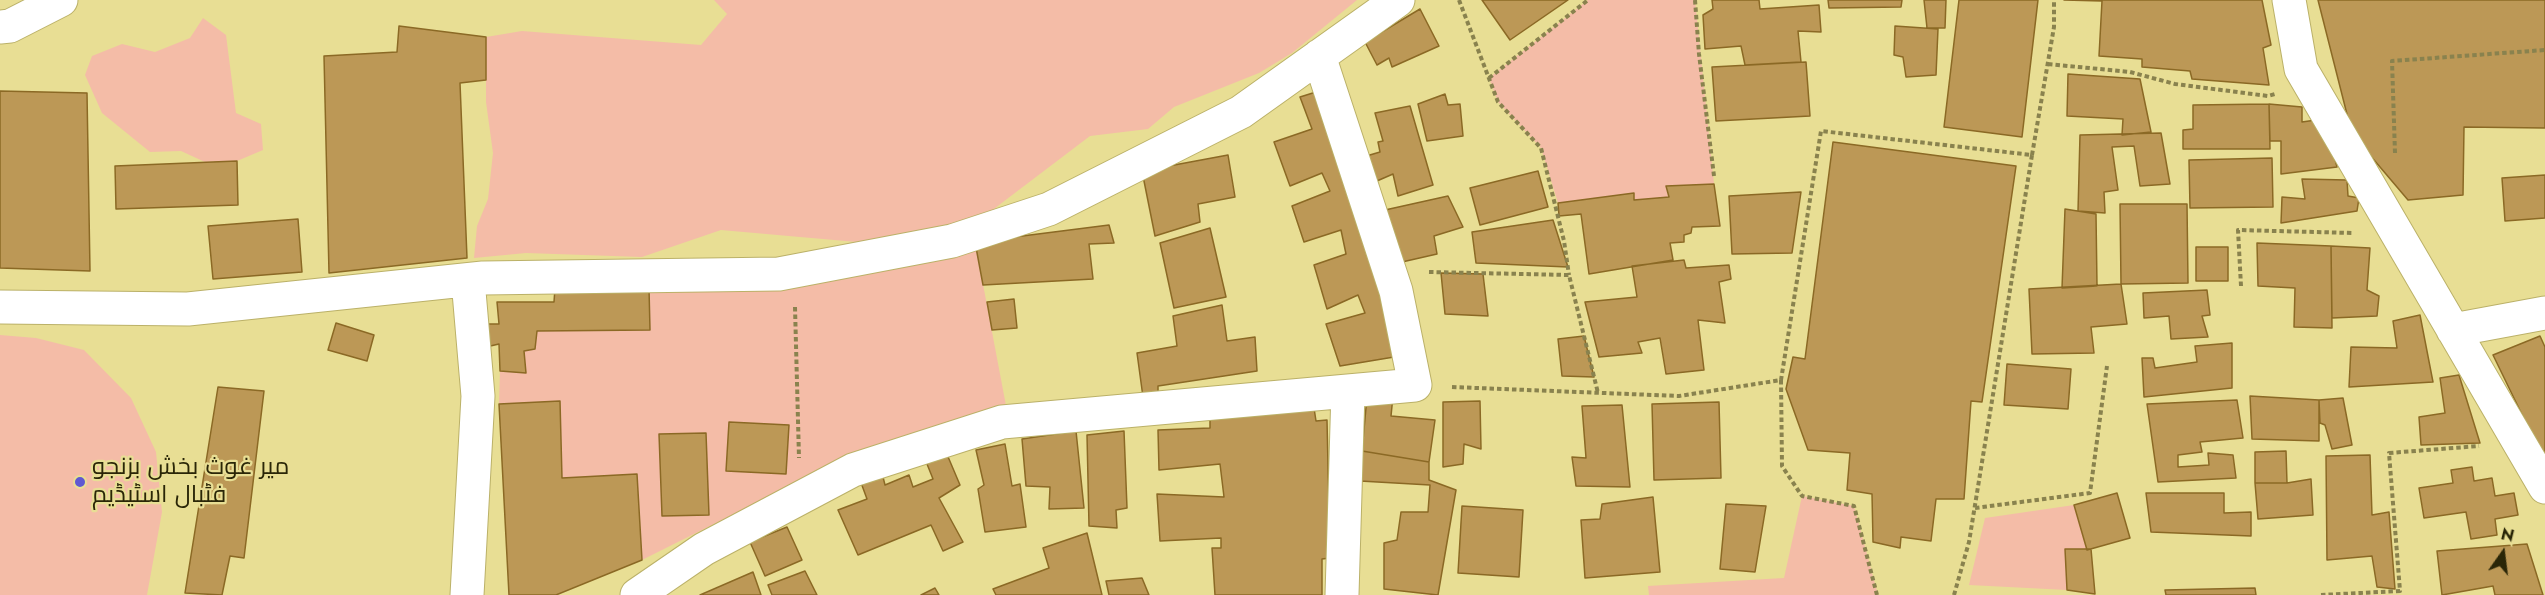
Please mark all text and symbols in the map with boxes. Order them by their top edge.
place label: میر غوث بخش بزنجو فٹبال اسٹیڈیم [92,454,289,510]
marker: میر غوث بخش بزنجو فٹبال اسٹیڈیم [73,475,87,489]
text: N [2499,522,2516,548]
north arrow [2473,523,2533,583]

